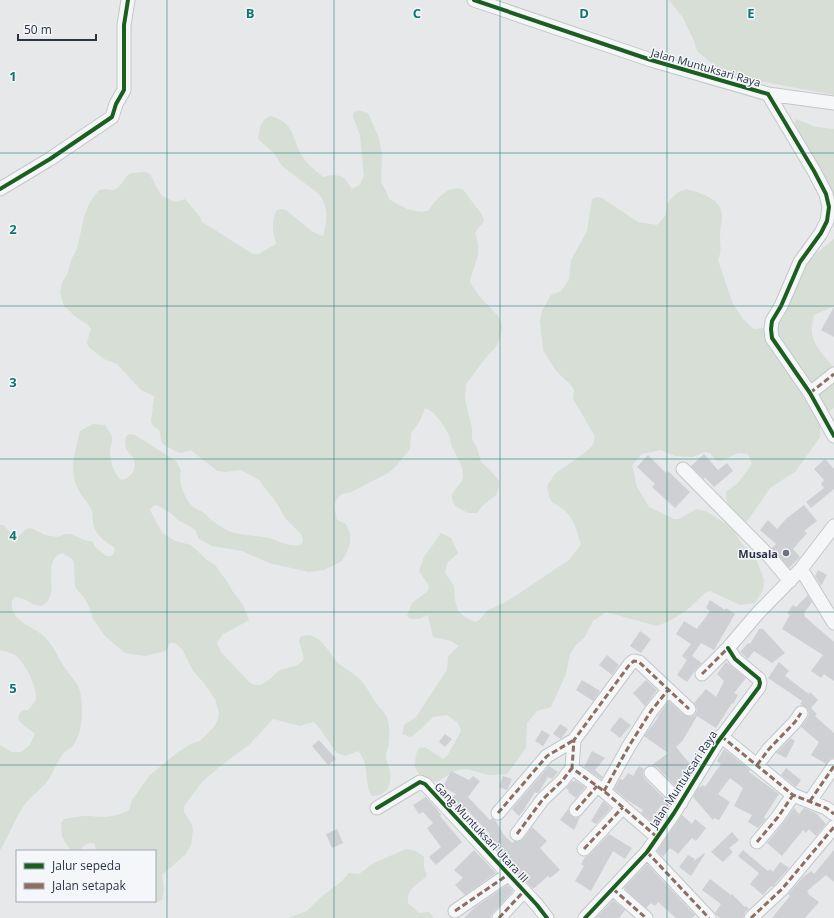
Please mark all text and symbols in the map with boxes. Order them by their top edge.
text: B [246,4,255,22]
text: C [413,4,421,22]
text: D [579,4,589,22]
text: E [747,4,755,22]
scale bar [18,16,96,42]
text: 50 m [24,21,52,38]
street label: Jalan Muntuksari Raya [648,44,763,90]
text: 1 [9,67,17,85]
text: 2 [9,220,17,238]
text: 3 [9,373,17,391]
text: 4 [9,526,17,544]
place label: Musala [738,546,778,561]
marker: Musala [781,548,791,558]
text: 5 [9,679,17,697]
street label: Jalan Muntuksari Raya [645,727,720,831]
street label: Gang Muntuksari Utara III [432,779,532,885]
legend [16,850,156,902]
text: Jalur sepeda [51,857,121,874]
text: Jalan setapak [51,877,126,894]

